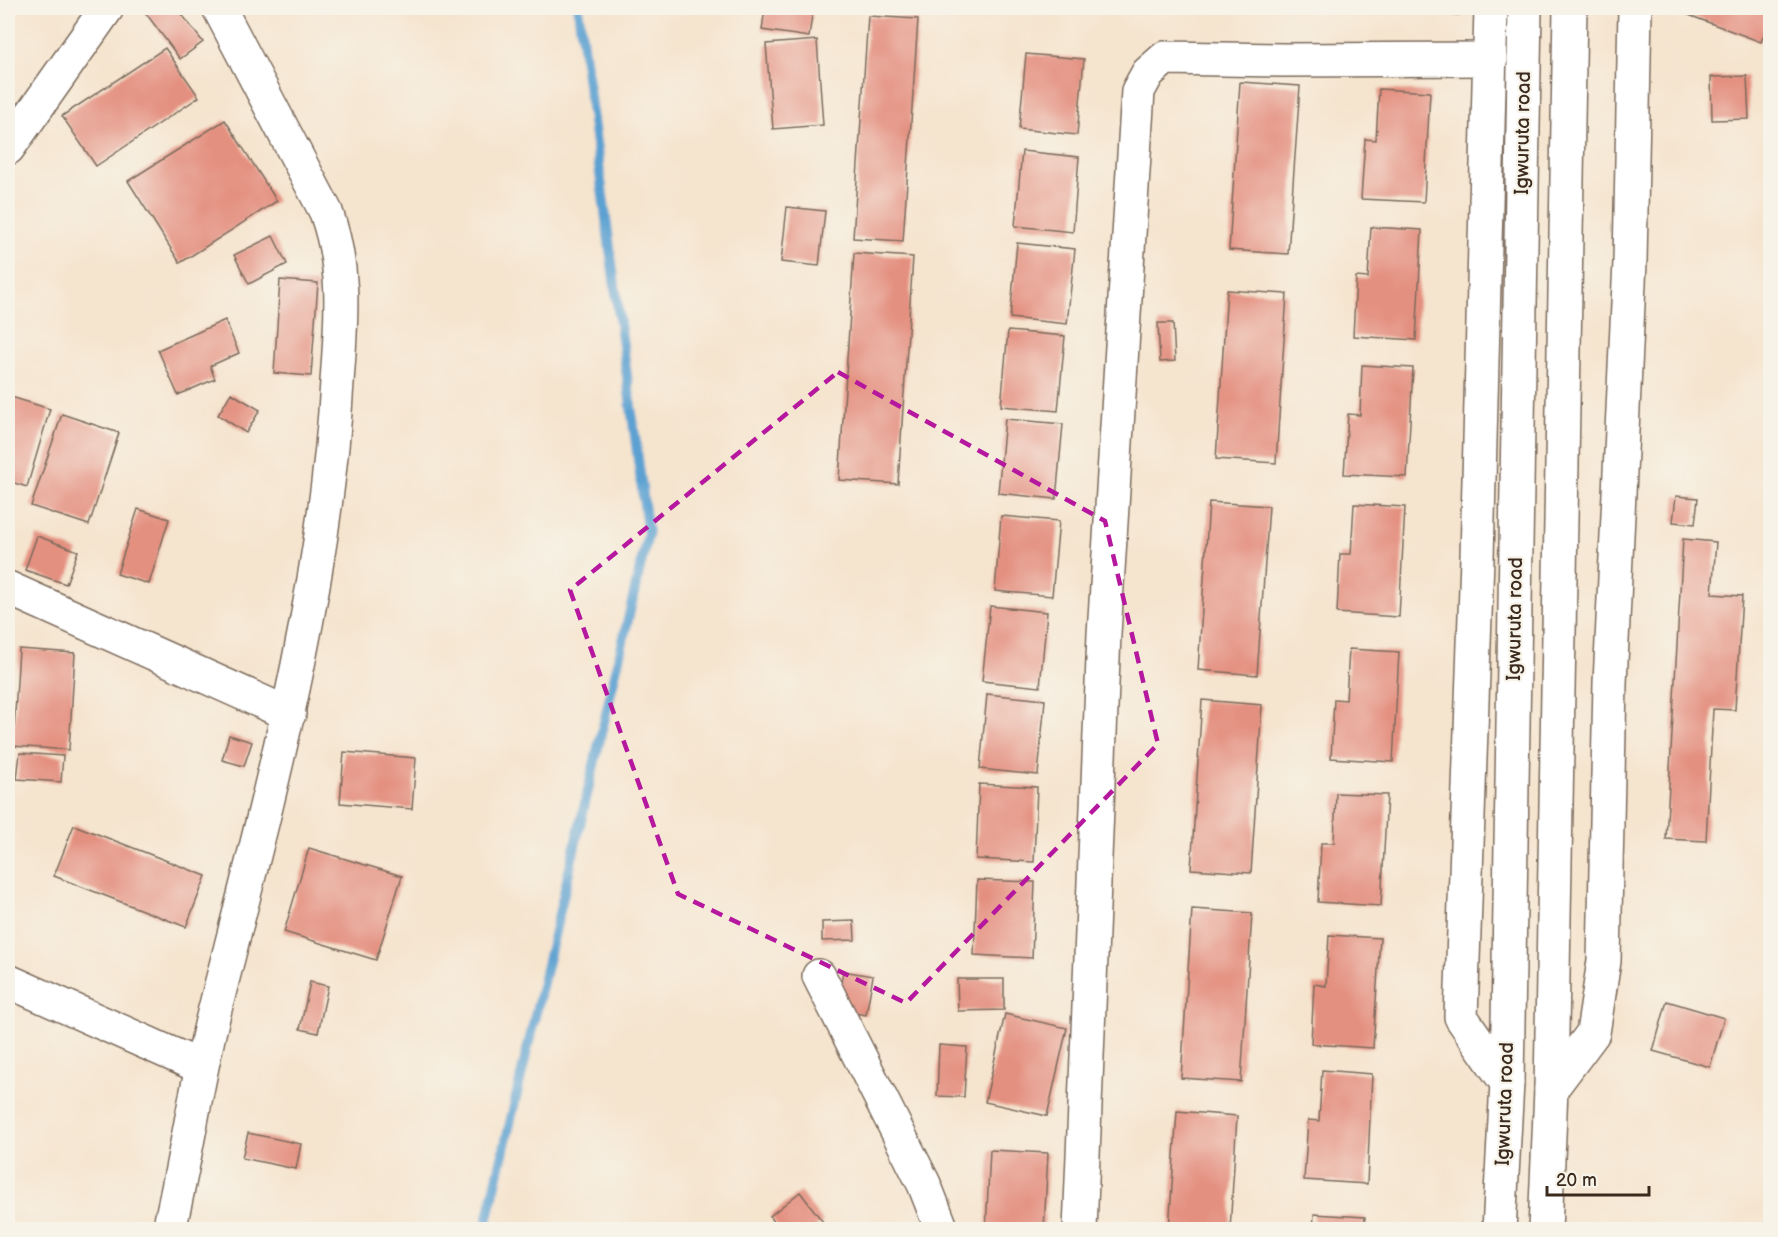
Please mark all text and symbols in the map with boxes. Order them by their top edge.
street label: Igwuruta road [1510,71,1536,195]
street label: Igwuruta road [1502,557,1528,681]
street label: Igwuruta road [1491,1042,1519,1166]
scale bar [1547,1159,1649,1197]
text: 20 m [1556,1170,1597,1191]

